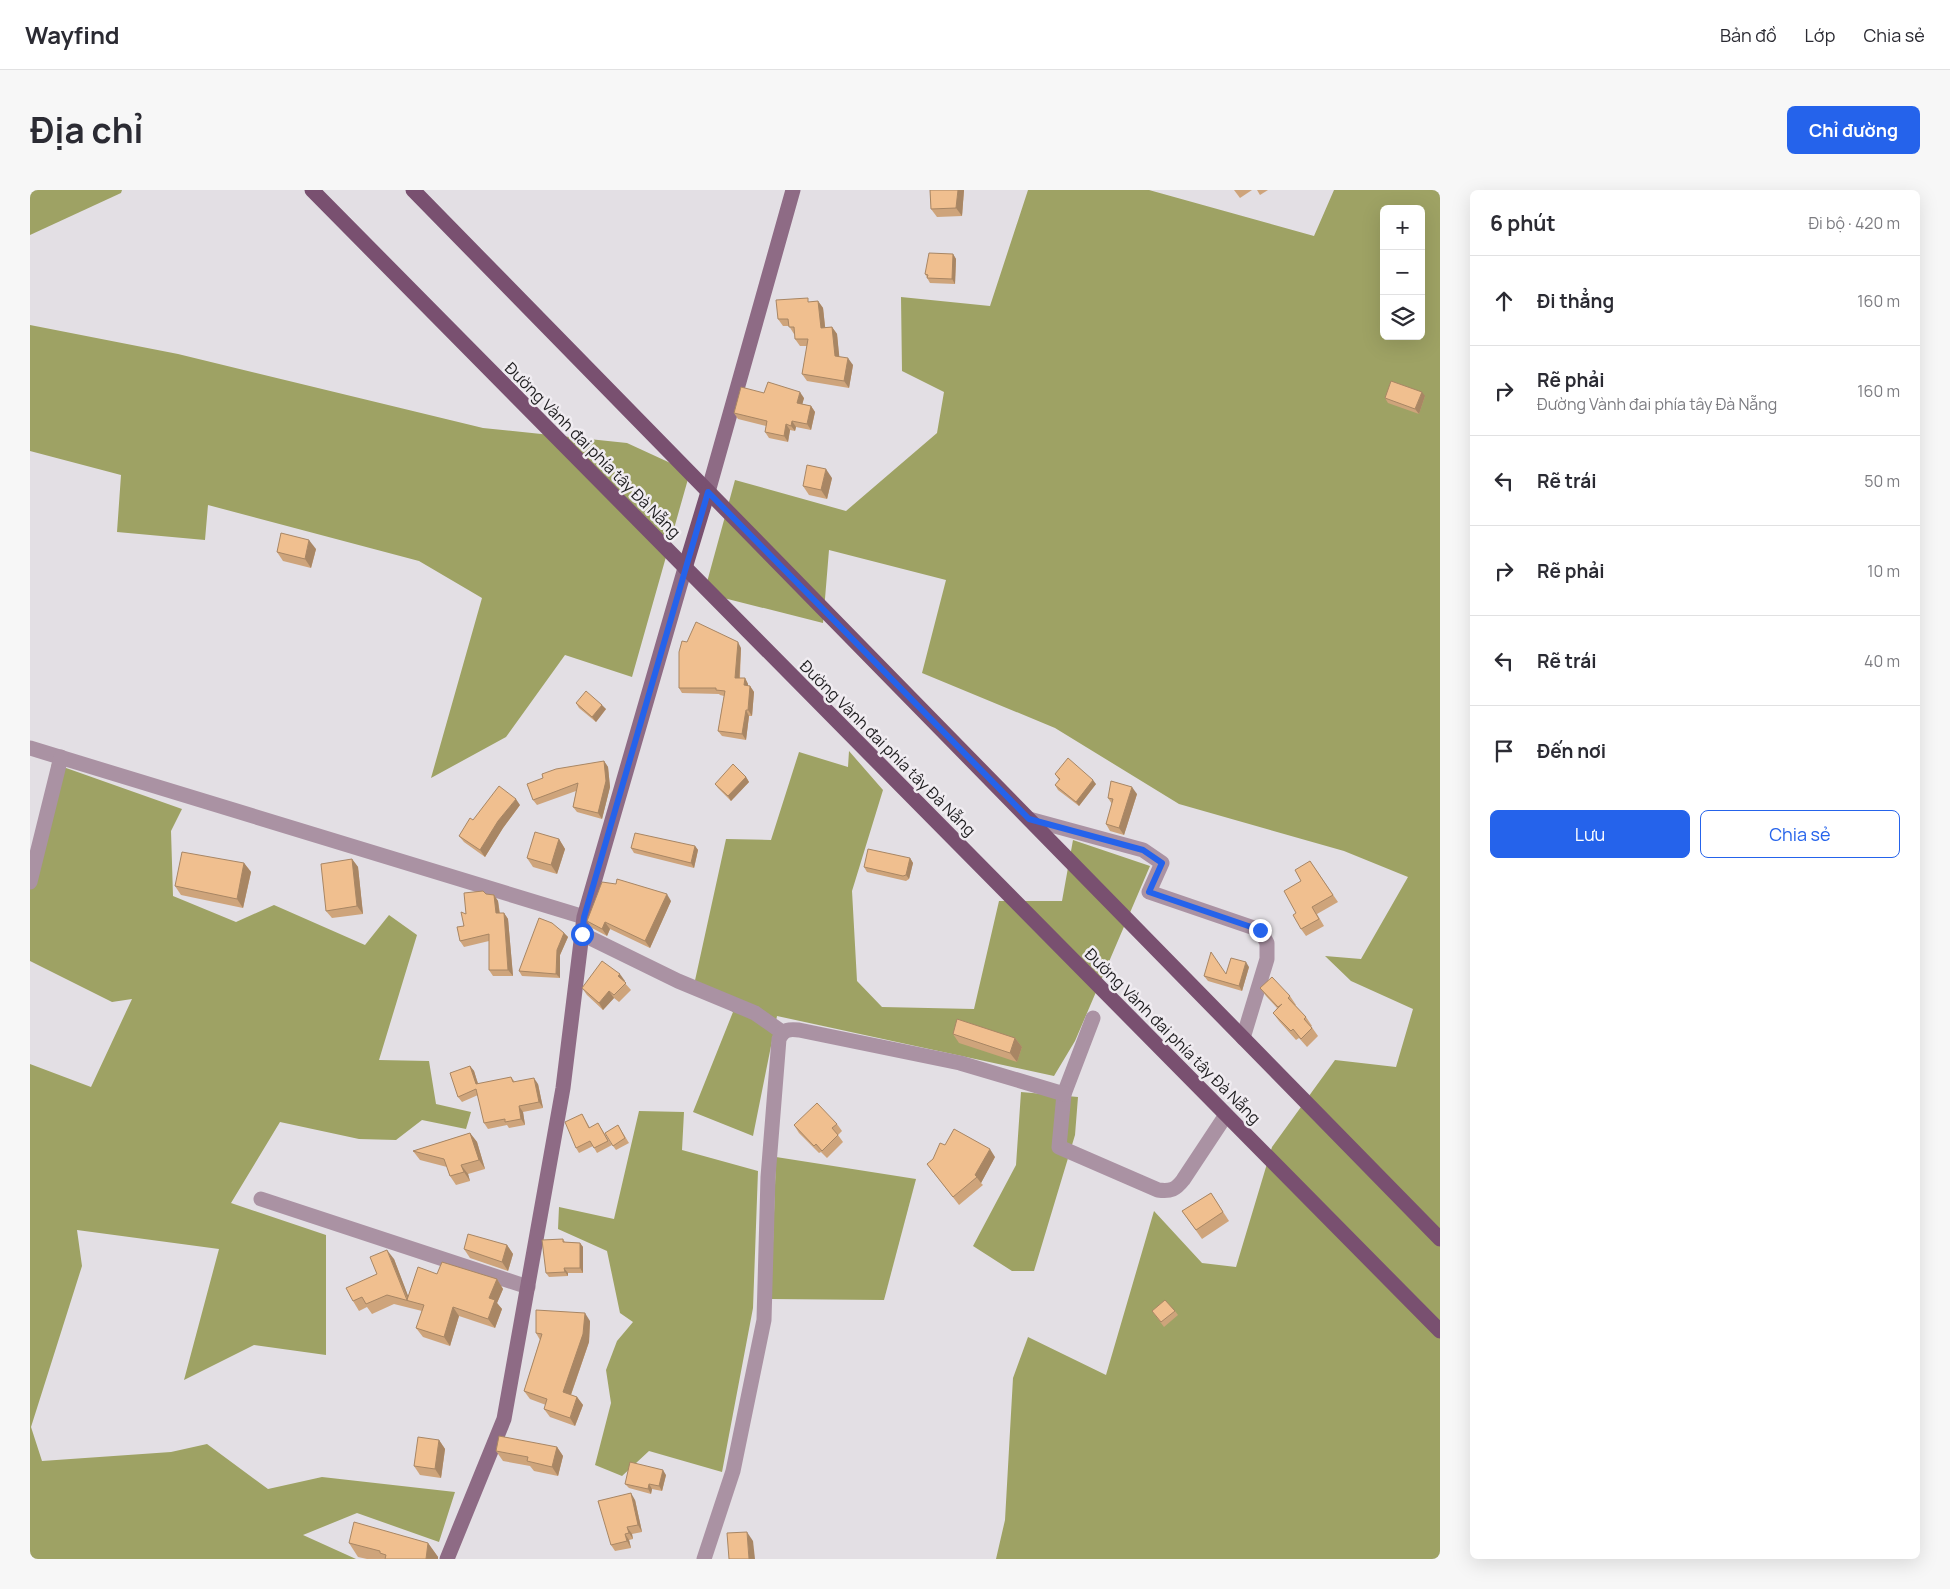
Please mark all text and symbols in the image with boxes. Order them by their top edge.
text: Wayfind [25,18,120,51]
text: Bản đồ [1720,23,1777,47]
text: Lớp [1805,23,1835,47]
text: Chia sẻ [1863,23,1925,47]
text: Địa chỉ [30,106,143,154]
button: Chỉ đường [1787,106,1920,154]
map controls [1380,205,1425,340]
button: + [1380,205,1425,250]
text: 6 phút [1490,209,1556,237]
text: Đi bộ · 420 m [1808,212,1900,234]
button: − [1380,250,1425,295]
icon: ahead [1490,287,1518,315]
text: Đi thẳng [1537,288,1614,314]
text: 160 m [1857,290,1900,312]
button: layers [1380,295,1425,340]
street label: Đường Vành đai phía tây Đà Nẵng [500,357,686,543]
text: Rẽ phải [1537,367,1605,393]
icon: right [1490,377,1518,405]
text: 160 m [1857,380,1900,402]
text: Đường Vành đai phía tây Đà Nẵng [1537,393,1777,415]
icon: left [1490,467,1518,495]
text: Rẽ trái [1537,468,1597,494]
text: 50 m [1864,470,1900,492]
icon: right [1490,557,1518,585]
text: Rẽ phải [1537,558,1605,584]
text: 10 m [1867,560,1900,582]
icon: left [1490,647,1518,675]
text: Rẽ trái [1537,648,1597,674]
text: 40 m [1864,650,1900,672]
street label: Đường Vành đai phía tây Đà Nẵng [795,655,981,841]
icon: arrive [1490,737,1518,765]
text: Đến nơi [1537,738,1606,764]
button: Lưu [1490,810,1690,858]
button: Chia sẻ [1700,810,1900,858]
route end [1249,919,1272,942]
route start [571,923,594,946]
street label: Đường Vành đai phía tây Đà Nẵng [1080,943,1266,1129]

